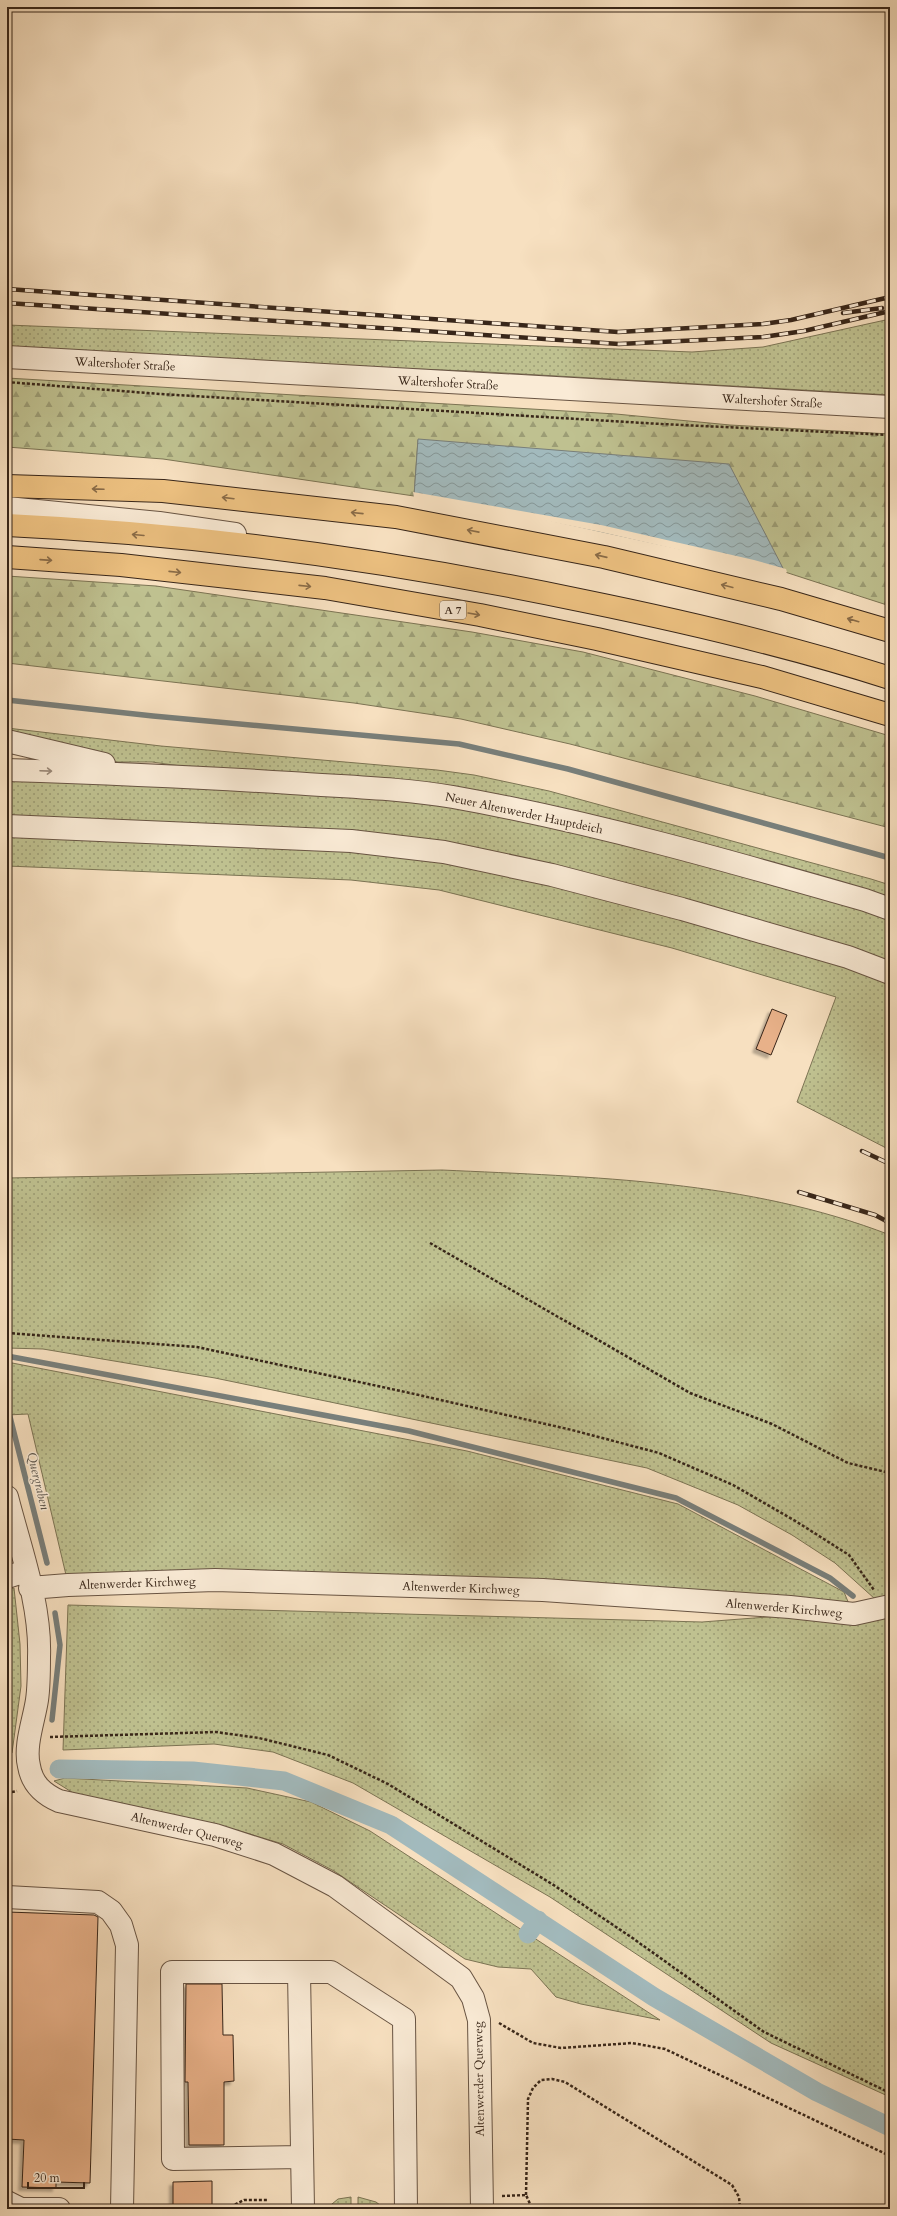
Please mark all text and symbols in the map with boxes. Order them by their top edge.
street label: Waltershofer Straße [73,353,176,375]
street label: Waltershofer Straße [396,372,499,394]
street label: Waltershofer Straße [720,390,823,412]
one-way arrow [92,485,105,492]
one-way arrow [222,494,235,502]
one-way arrow [351,509,364,517]
one-way arrow [467,527,480,535]
one-way arrow [132,531,145,539]
one-way arrow [594,552,607,560]
one-way arrow [39,557,52,564]
one-way arrow [168,568,181,575]
one-way arrow [298,582,311,590]
one-way arrow [721,582,734,590]
road number: A 7 [440,601,466,619]
one-way arrow [467,610,480,618]
one-way arrow [846,616,859,623]
one-way arrow [39,767,52,775]
street label: Neuer Altenwerder Hauptdeich [444,788,605,838]
water label: Quergraben [22,1450,54,1512]
street label: Altenwerder Kirchweg [78,1573,196,1593]
street label: Altenwerder Kirchweg [402,1578,520,1598]
street label: Altenwerder Kirchweg [725,1595,843,1621]
street label: Altenwerder Querweg [129,1808,245,1852]
street label: Altenwerder Querweg [470,2021,488,2137]
scale bar [28,2164,84,2190]
text: 20 m [34,2170,61,2186]

